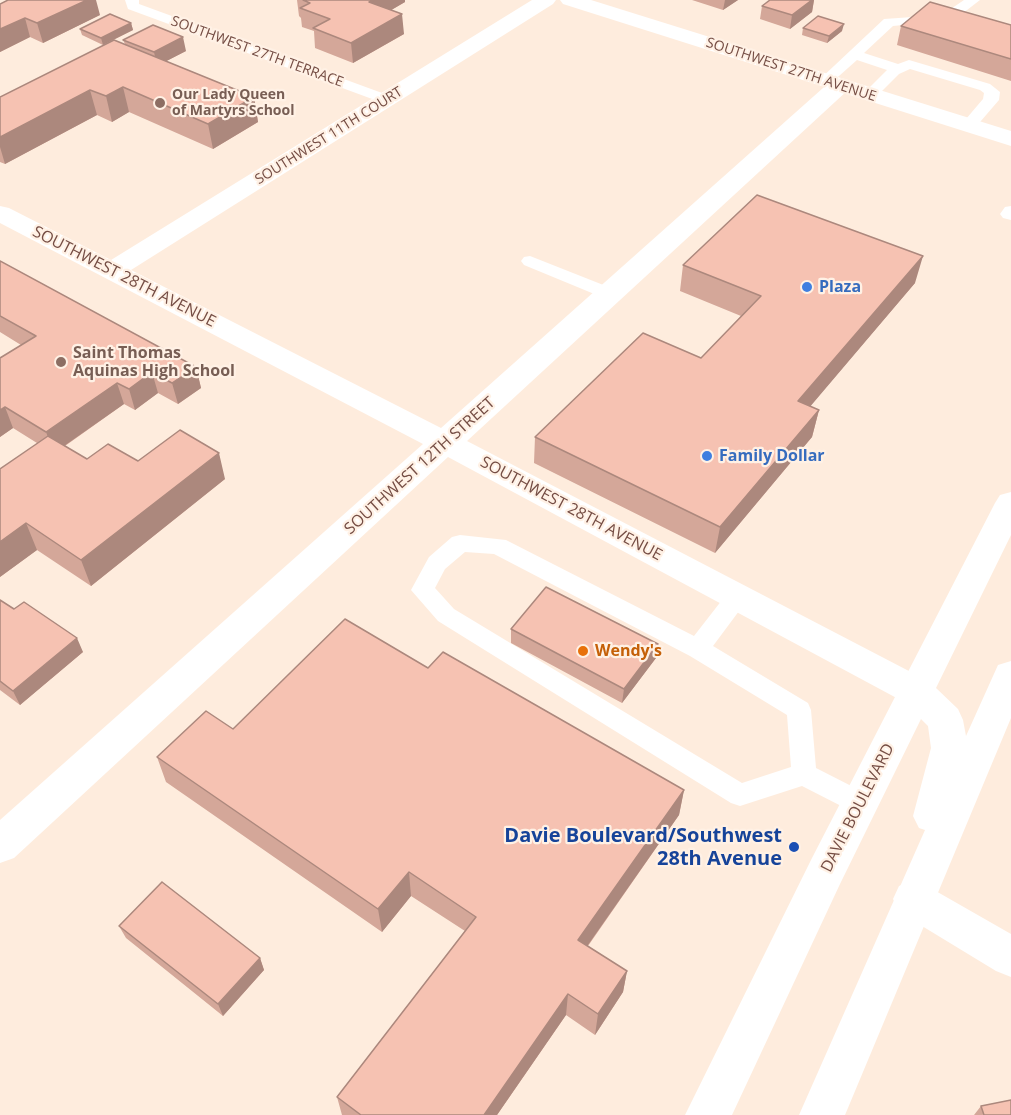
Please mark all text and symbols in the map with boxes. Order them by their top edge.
street label: SOUTHWEST 27TH TERRACE [168,13,346,91]
street label: SOUTHWEST 27TH AVENUE [704,35,878,105]
street label: SOUTHWEST 11TH COURT [252,84,406,188]
place label: Our Lady Queen of Martyrs School [172,87,294,120]
marker: Our Lady Queen of Martyrs School [153,96,167,110]
street label: SOUTHWEST 28TH AVENUE [29,222,219,332]
place label: Plaza [819,277,861,297]
marker: Plaza [800,280,814,294]
place label: Saint Thomas Aquinas High School [73,343,235,381]
marker: Saint Thomas Aquinas High School [54,355,68,369]
street label: SOUTHWEST 12TH STREET [341,393,499,539]
place label: Family Dollar [719,446,825,466]
marker: Family Dollar [700,449,714,463]
street label: SOUTHWEST 28TH AVENUE [477,453,665,565]
place label: Wendy's [595,641,662,661]
marker: Wendy's [576,644,590,658]
street label: DAVIE BOULEVARD [817,741,899,875]
place label: Davie Boulevard/Southwest 28th Avenue [504,824,782,871]
marker: Davie Boulevard/Southwest 28th Avenue [787,840,801,854]

